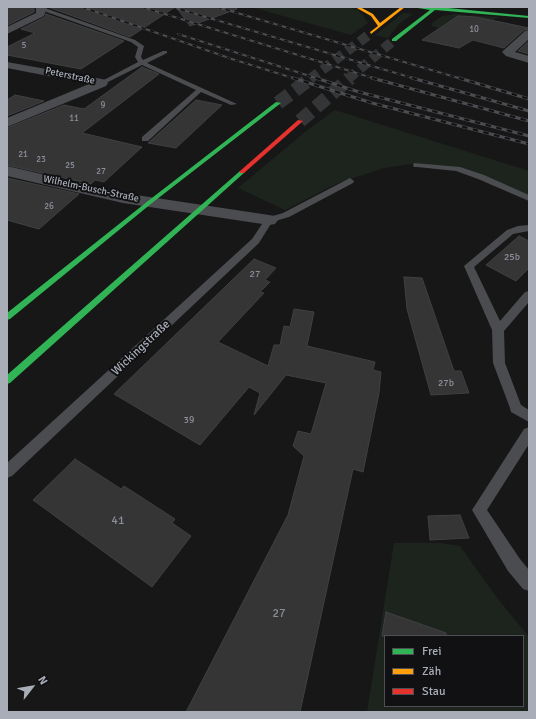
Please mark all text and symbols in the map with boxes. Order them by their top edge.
house number: 10 [469,25,479,35]
house number: 5 [22,41,26,51]
street label: Peterstraße [44,65,96,87]
house number: 9 [101,101,105,111]
house number: 11 [69,114,79,124]
house number: 21 [18,150,28,160]
house number: 23 [36,155,46,165]
house number: 25 [65,161,75,171]
house number: 27 [96,167,106,177]
street label: Wilhelm-Busch-Straße [42,173,140,205]
house number: 26 [44,202,54,212]
house number: 25b [504,251,520,263]
house number: 27 [250,268,260,280]
street label: Wickingstraße [109,317,173,379]
house number: 27b [438,377,454,389]
house number: 39 [184,414,194,426]
house number: 41 [112,514,124,528]
house number: 27 [273,607,285,621]
legend [384,635,524,707]
text: Frei [422,644,441,659]
text: Zäh [422,664,441,679]
north arrow [12,667,52,707]
text: N [35,674,50,687]
text: Stau [422,684,446,699]

